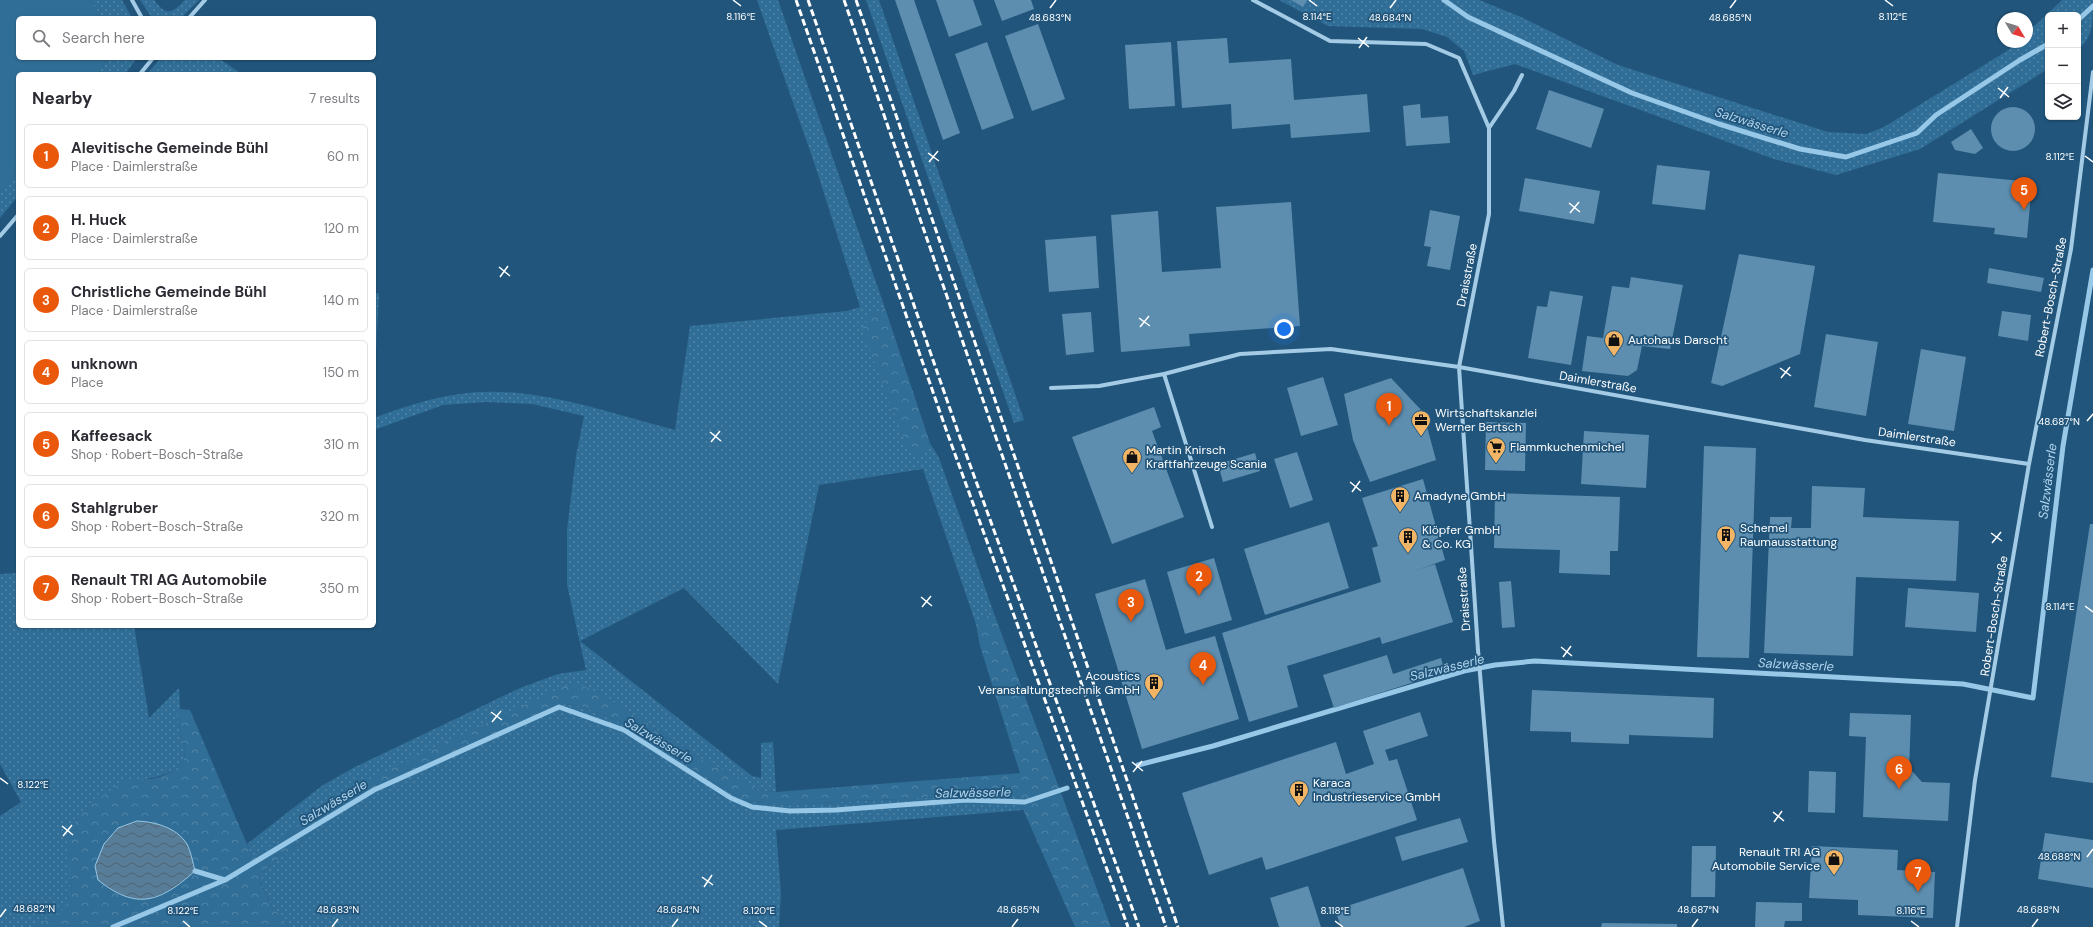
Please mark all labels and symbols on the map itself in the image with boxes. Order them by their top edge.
text: 8.116°E [726,10,756,23]
text: 8.114°E [1302,10,1332,23]
text: 8.112°E [1879,10,1908,23]
text: 48.683°N [1029,11,1071,24]
text: 48.684°N [1369,11,1411,24]
text: 48.685°N [1709,11,1751,24]
north arrow [1997,12,2033,48]
water label: Salzwässerle [1713,103,1791,142]
text: 8.112°E [2046,150,2075,163]
pin: 5 [2011,177,2037,210]
street label: Robert-Bosch-Straße [2032,236,2070,358]
street label: Draisstraße [1453,242,1481,308]
your location [1274,319,1294,339]
shop icon: Autohaus Darscht [1603,329,1625,357]
place label: Autohaus Darscht [1628,332,1728,348]
street label: Daimlerstraße [1558,367,1638,397]
pin: 1 [1376,393,1402,426]
place label: Wirtschaftskanzlei Werner Bertsch [1435,405,1537,435]
office icon: Wirtschaftskanzlei Werner Bertsch [1410,409,1432,437]
text: 48.687°N [2038,415,2080,428]
street label: Daimlerstraße [1877,424,1957,450]
supermarket icon: Flammkuchenmichel [1485,436,1507,464]
place label: Flammkuchenmichel [1510,439,1624,455]
place label: Martin Knirsch Kraftfahrzeuge Scania [1146,442,1267,472]
water label: Salzwässerle [2034,442,2061,520]
shop icon: Martin Knirsch Kraftfahrzeuge Scania [1121,446,1143,474]
building icon: Amadyne GmbH [1389,485,1411,513]
place label: Amadyne GmbH [1414,488,1506,504]
place label: Schemel Raumausstattung [1740,520,1837,550]
place label: Klöpfer GmbH & Co. KG [1422,522,1500,552]
building icon: Schemel Raumausstattung [1715,524,1737,552]
building icon: Klöpfer GmbH & Co. KG [1397,526,1419,554]
street label: Robert-Bosch-Straße [1977,554,2011,677]
pin: 2 [1186,563,1212,596]
street label: Draisstraße [1454,566,1474,632]
pin: 3 [1118,589,1144,622]
text: 8.114°E [2045,600,2075,613]
water label: Salzwässerle [1408,650,1486,685]
pin: 4 [1190,652,1216,685]
water label: Salzwässerle [1757,654,1834,675]
place label: Acoustics Veranstaltungstechnik GmbH [978,668,1140,698]
building icon: Acoustics Veranstaltungstechnik GmbH [1143,672,1165,700]
water label: Salzwässerle [622,714,696,767]
pin: 6 [1886,756,1912,789]
place label: Karaca Industrieservice GmbH [1313,775,1441,805]
water label: Salzwässerle [296,776,370,829]
text: 8.122°E [17,778,49,791]
building icon: Karaca Industrieservice GmbH [1288,779,1310,807]
water label: Salzwässerle [935,783,1011,802]
place label: Renault TRI AG Automobile Service [1712,844,1820,874]
shop icon: Renault TRI AG Automobile Service [1823,848,1845,876]
text: 48.688°N [2038,850,2080,863]
pin: 7 [1905,859,1931,892]
text: 48.682°N [13,902,55,915]
text: 48.683°N [317,903,359,916]
text: 48.684°N [657,903,699,916]
text: 48.685°N [997,903,1039,916]
text: 48.687°N [1677,903,1719,916]
text: 48.688°N [2017,903,2059,916]
text: 8.122°E [167,904,199,917]
text: 8.120°E [743,904,776,917]
text: 8.118°E [1320,904,1350,917]
text: 8.116°E [1896,904,1926,917]

